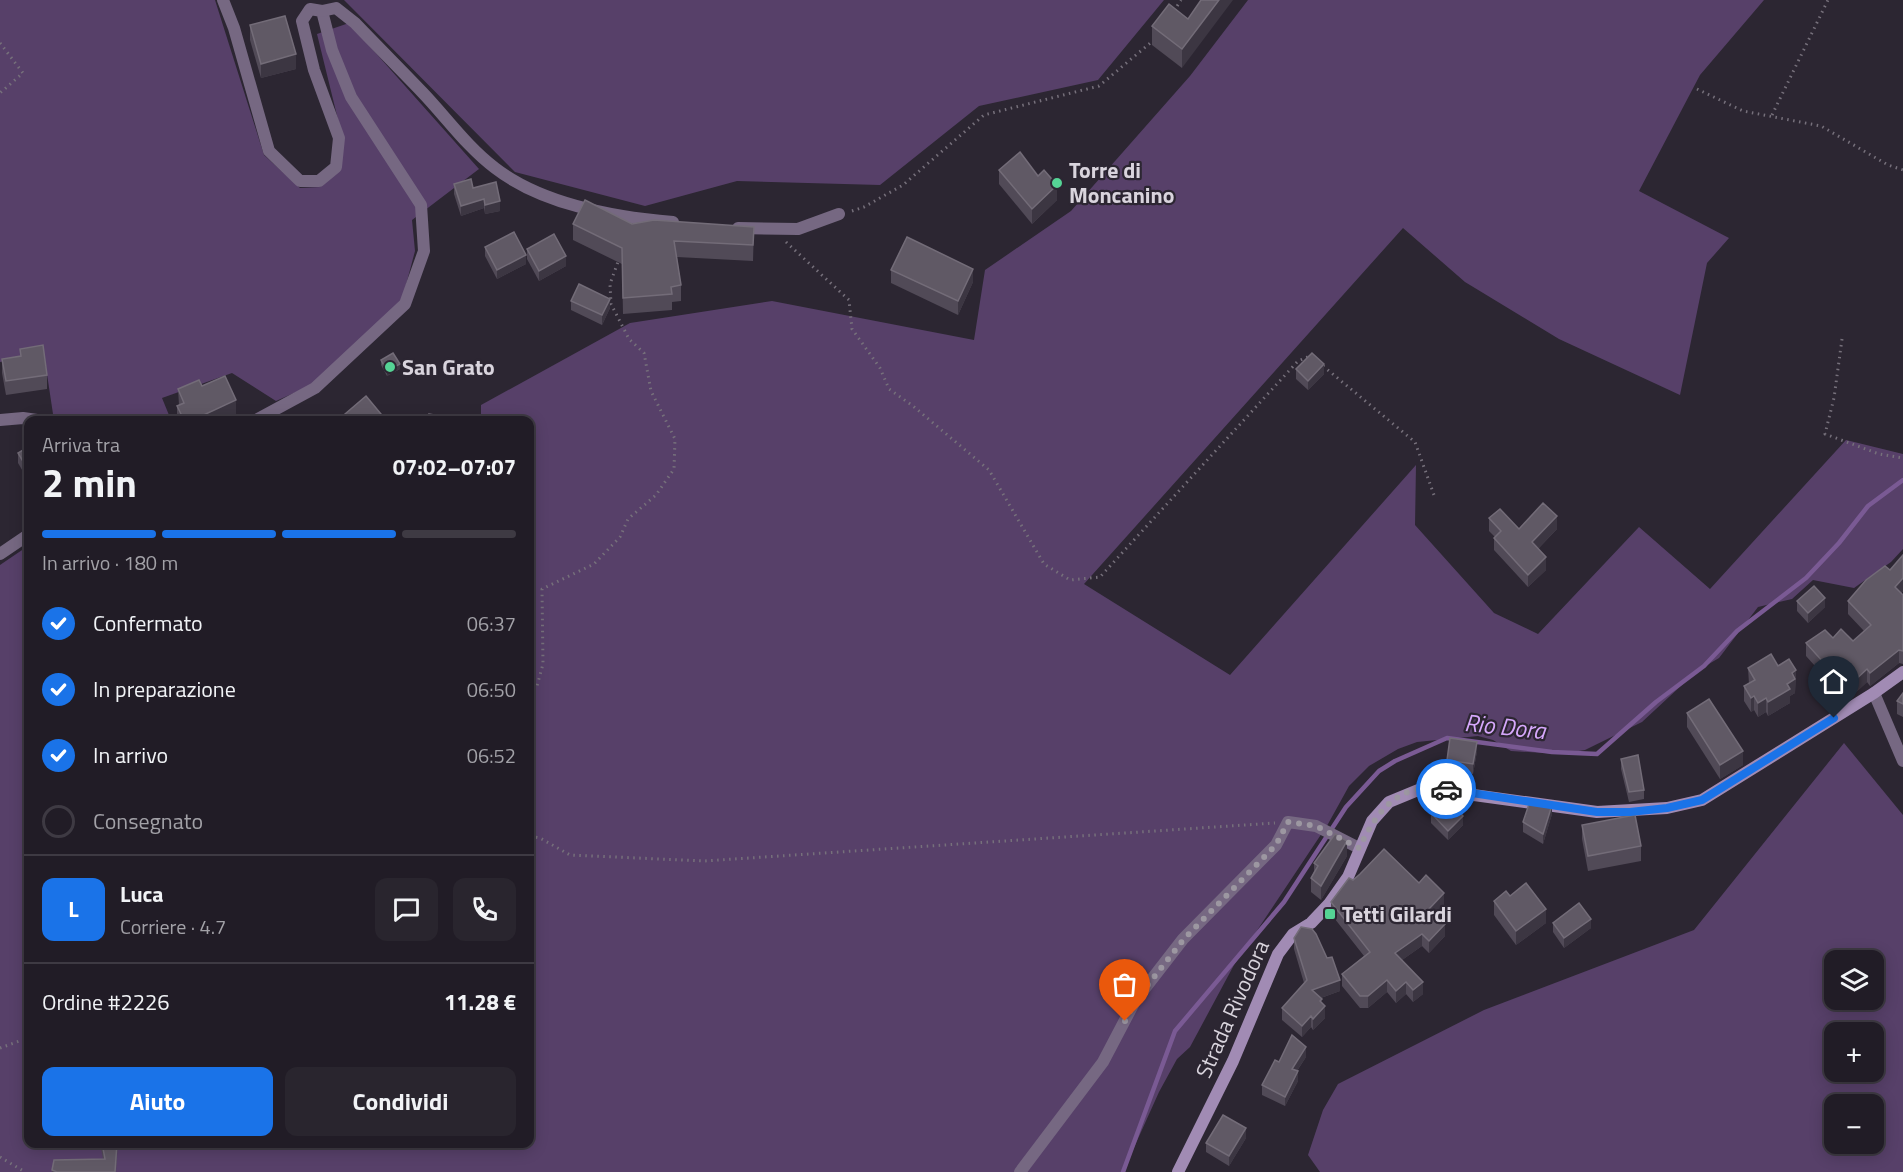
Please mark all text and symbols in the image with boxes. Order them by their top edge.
place label: Torre di Moncanino [1069,153,1174,212]
marker: Torre di Moncanino [1050,176,1064,190]
place label: San Grato [402,350,495,384]
marker: San Grato [383,360,397,374]
text: Arriva tra [42,429,120,460]
text: 07:02–07:07 [393,450,516,484]
text: 2 min [42,453,137,512]
text: In arrivo · 180 m [42,547,178,578]
text: Confermato [93,606,203,640]
icon: check [42,607,75,640]
text: 06:37 [467,608,516,639]
pin [1808,656,1859,718]
icon: home [1817,665,1850,698]
text: In preparazione [93,672,236,706]
icon: check [42,673,75,706]
text: 06:50 [467,674,516,705]
water label: Rio Dora [1463,704,1549,748]
text: In arrivo [93,738,168,772]
icon: check [42,739,75,772]
text: 06:52 [467,740,516,771]
courier [1416,759,1476,819]
icon: car [1430,773,1463,806]
text: Consegnato [93,804,203,838]
text: Luca [120,877,164,911]
button: chat [375,878,438,941]
button: phone [453,878,516,941]
text: L [68,892,79,926]
place label: Tetti Gilardi [1342,897,1452,931]
marker: Tetti Gilardi [1323,907,1337,921]
text: Corriere · 4.7 [120,911,226,942]
street label: Strada Rivodora [1186,935,1278,1083]
map controls [1824,950,1884,1154]
button: layers [1824,950,1884,1010]
pin [1099,959,1150,1021]
icon: bag [1108,968,1141,1001]
text: Ordine #2226 [42,985,170,1019]
text: 11.28 € [444,985,516,1019]
button: + [1824,1022,1884,1082]
button: Aiuto [42,1067,273,1136]
button: Condividi [285,1067,516,1136]
button: − [1824,1094,1884,1154]

